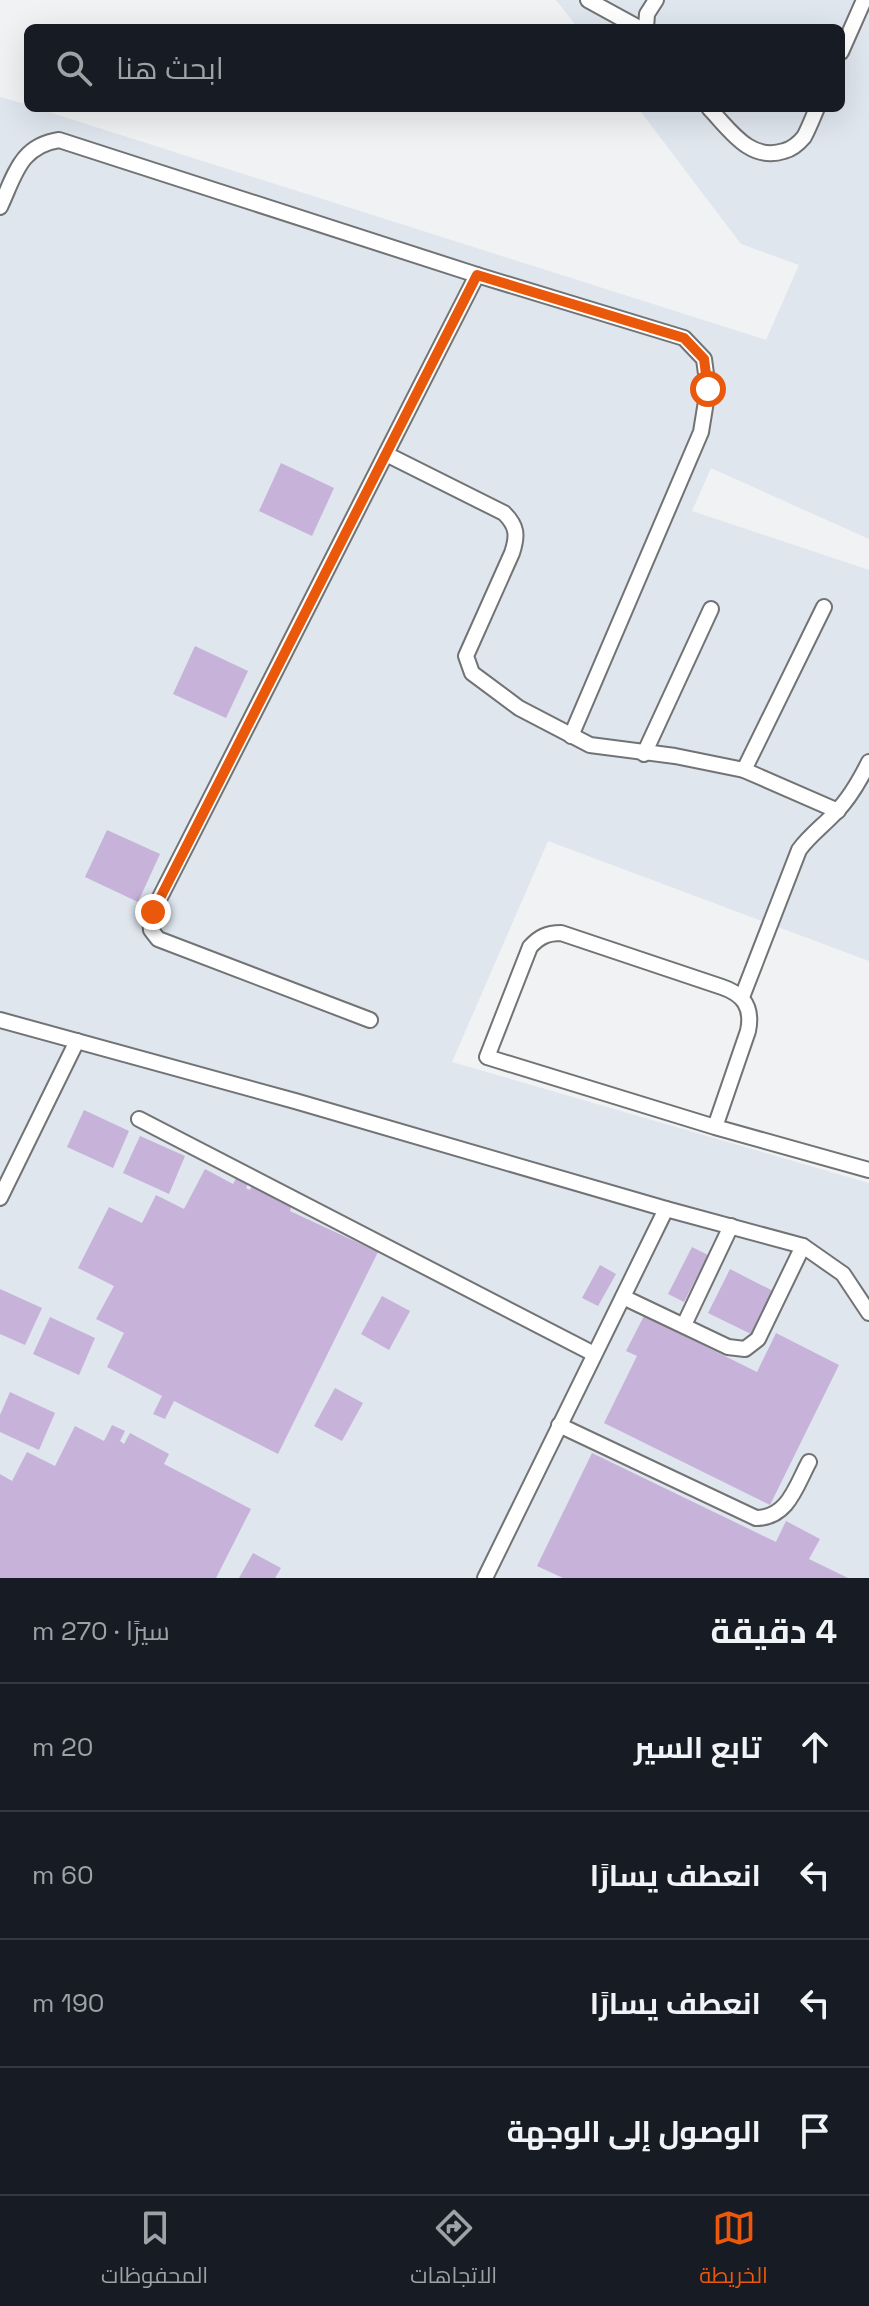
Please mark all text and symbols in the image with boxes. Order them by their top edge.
search box [24,24,845,112]
icon: search [52,46,96,90]
text: ابحث هنا [116,49,224,88]
route start [690,371,726,407]
route end [135,894,171,930]
text: 4 دقيقة [711,1610,837,1653]
text: سيرًا · 270 m [32,1614,170,1648]
icon: ahead [793,1725,837,1769]
text: تابع السير [634,1728,761,1767]
text: 20 m [32,1730,93,1764]
icon: left [793,1853,837,1897]
text: انعطف يسارًا [590,1856,761,1895]
text: 60 m [32,1858,94,1892]
icon: left [793,1981,837,2025]
text: انعطف يسارًا [590,1984,761,2023]
text: 190 m [32,1986,105,2020]
icon: arrive [793,2109,837,2153]
text: الوصول إلى الوجهة [507,2112,761,2151]
tab: المحفوظات [101,2206,208,2296]
tab: الاتجاهات [410,2206,497,2296]
tab: الخريطة [699,2206,768,2296]

